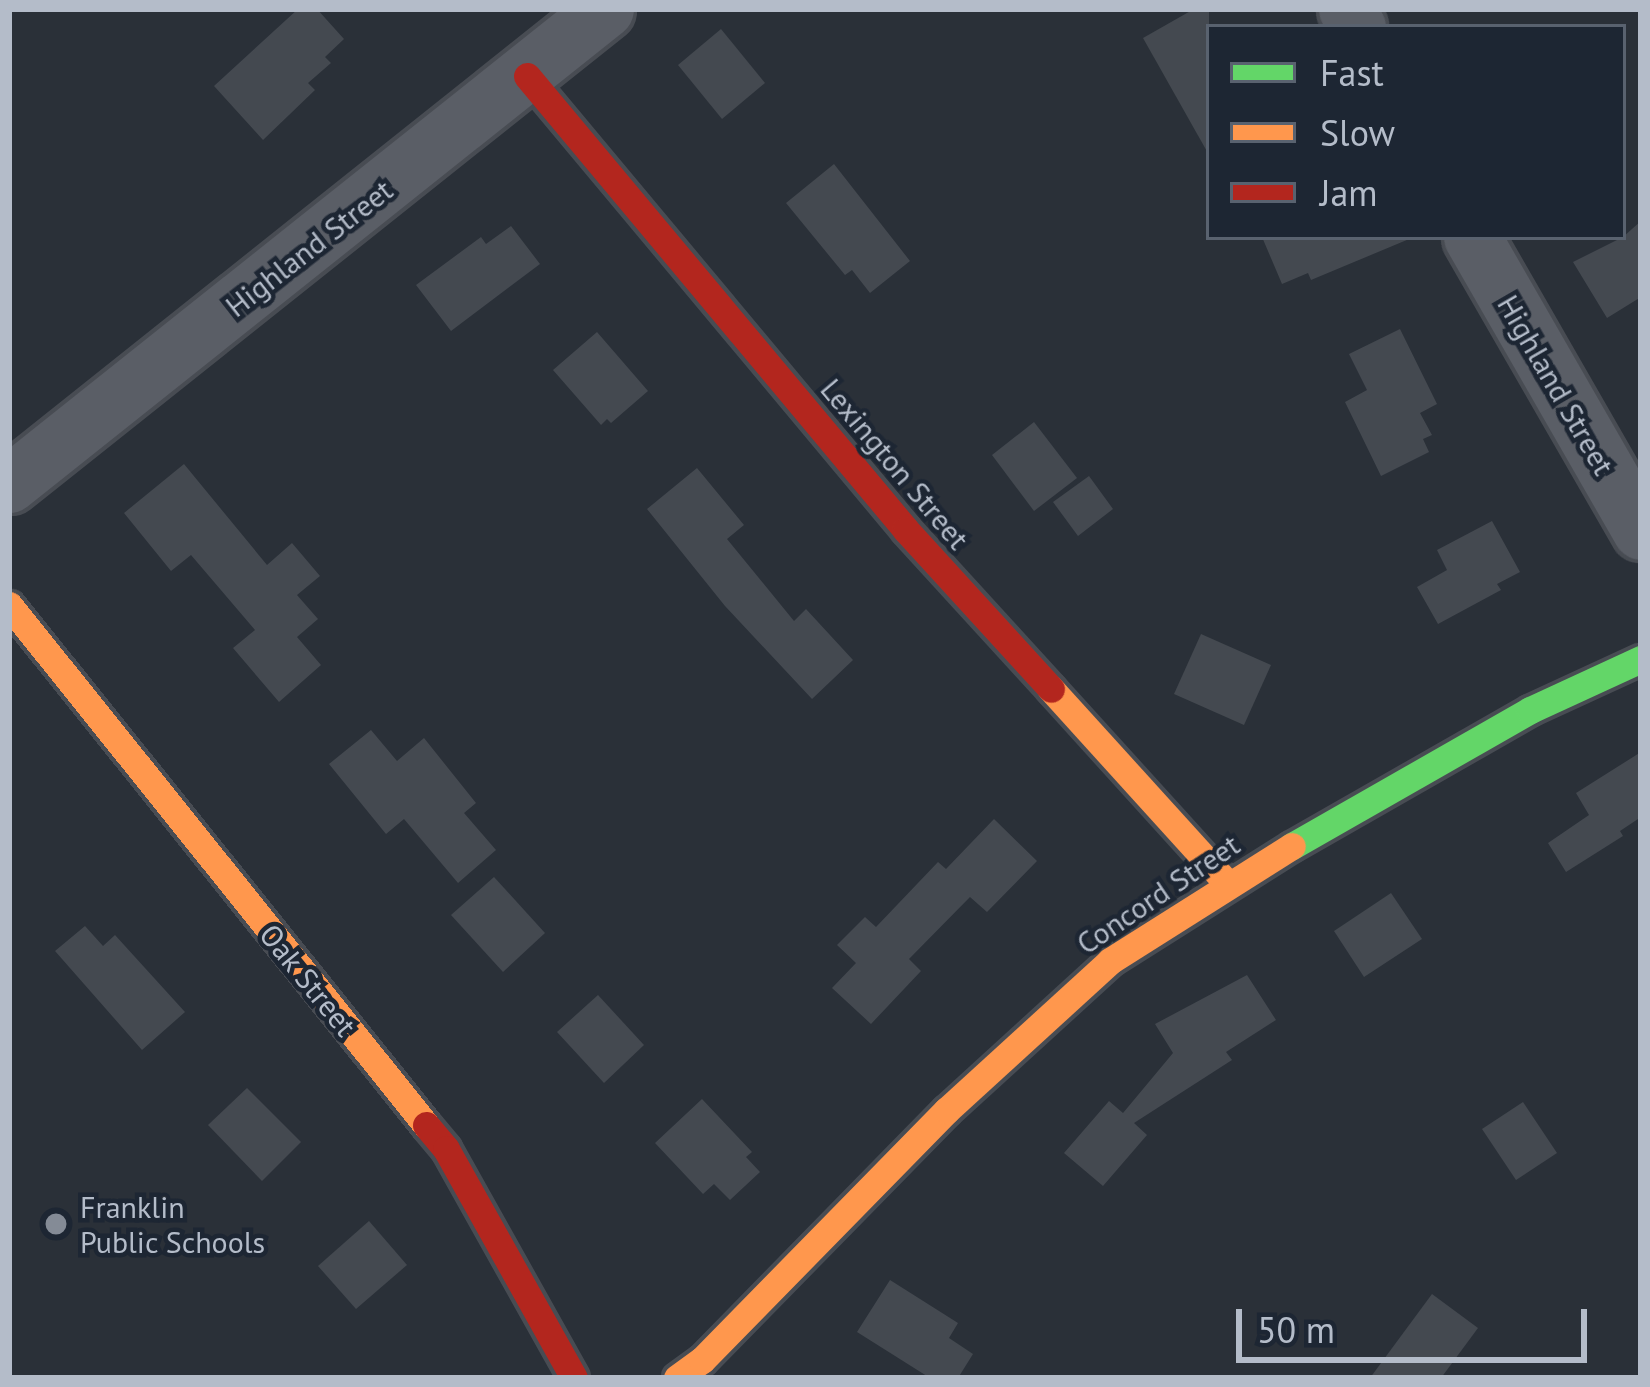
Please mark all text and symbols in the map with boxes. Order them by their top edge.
legend [1206,24,1626,240]
text: Fast [1320,49,1384,96]
text: Slow [1320,109,1395,156]
text: Jam [1320,169,1378,216]
street label: Highland Street [219,172,399,324]
street label: Highland Street [1490,289,1622,481]
street label: Lexington Street [813,372,977,556]
street label: Concord Street [1070,826,1246,962]
street label: Oak Street [252,916,364,1044]
place label: Franklin Public Schools [80,1189,266,1260]
marker: Franklin Public Schools [43,1211,69,1237]
scale bar [1242,1285,1593,1359]
text: 50 m [1257,1306,1335,1353]

